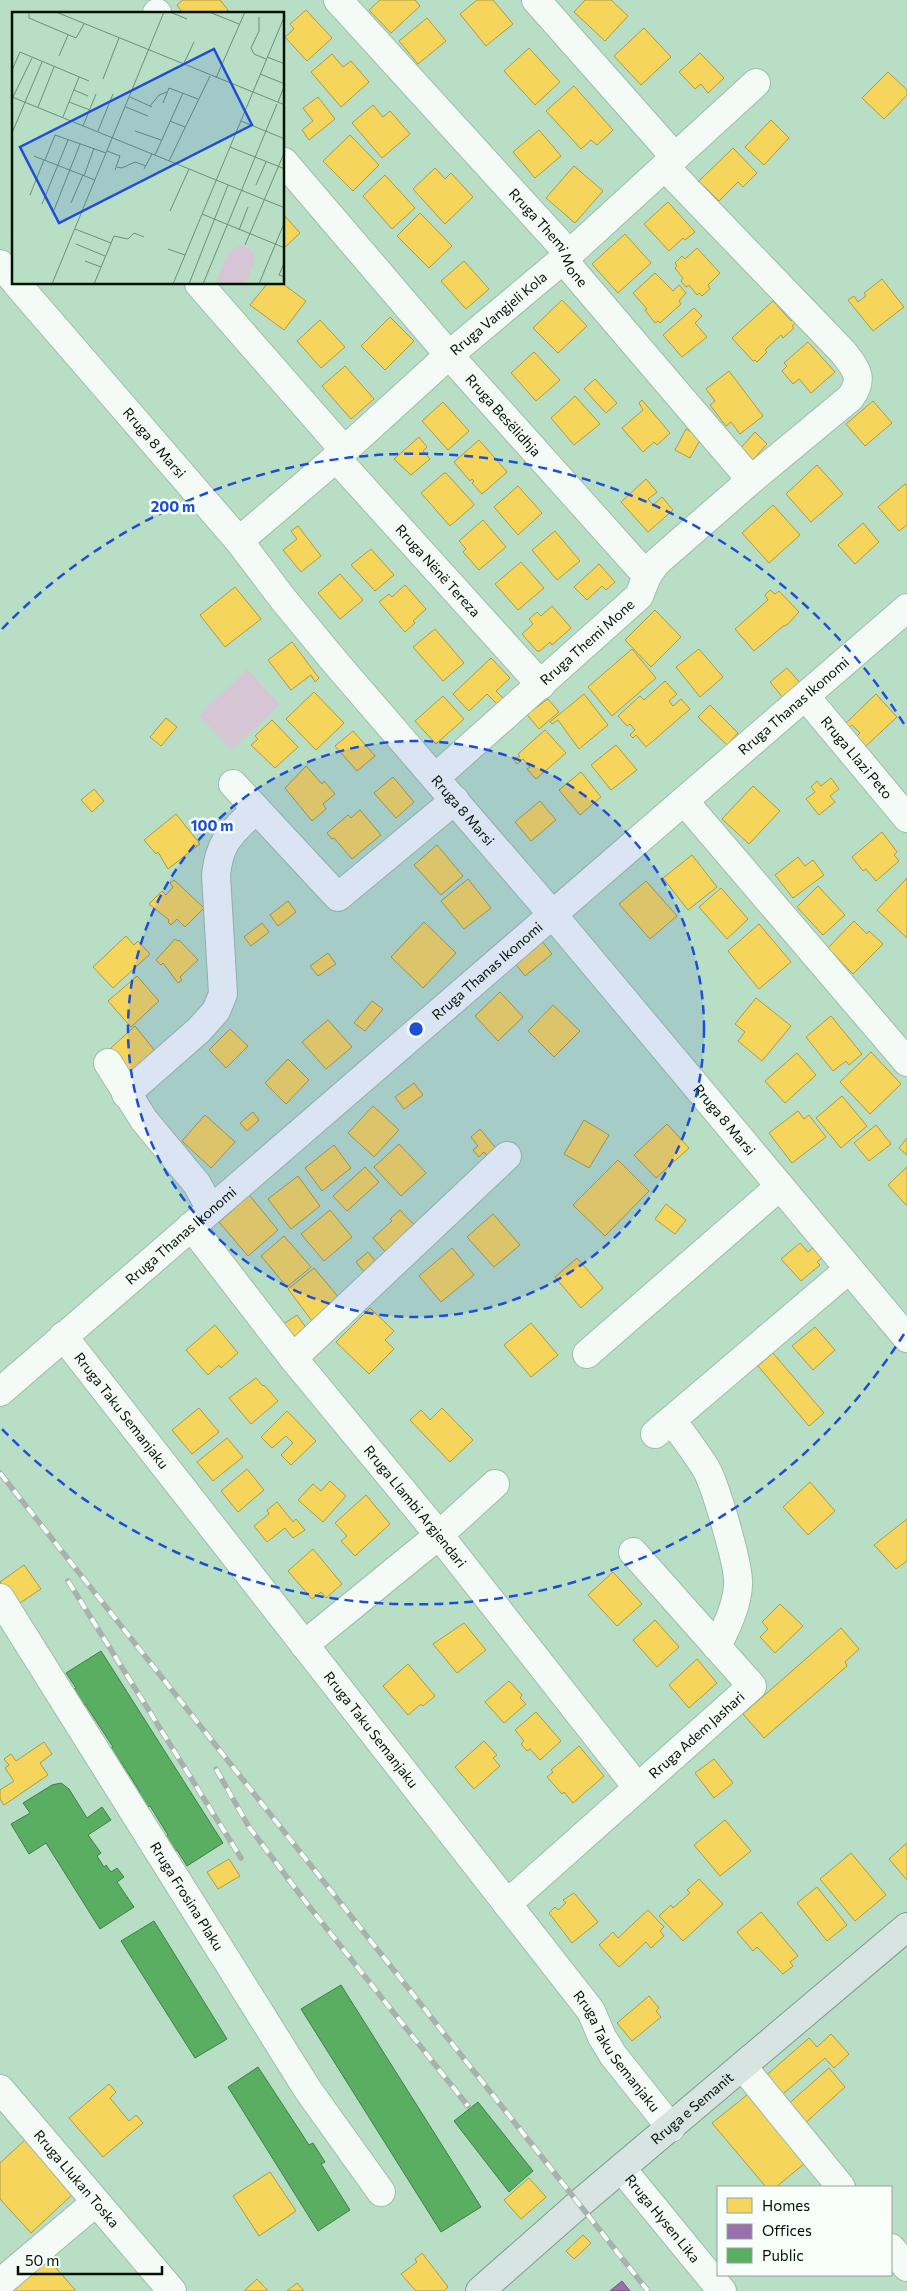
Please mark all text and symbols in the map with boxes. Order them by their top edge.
inset map [12,12,285,285]
street label: Rruga Themi Mone [506,185,591,290]
street label: Rruga Vangjeli Kola [446,268,550,359]
street label: Rruga Besëlidhja [462,370,545,460]
street label: Rruga 8 Marsi [120,404,190,481]
text: 200 m [151,497,195,515]
street label: Rruga Nënë Tereza [392,521,484,620]
street label: Rruga Themi Mone [536,595,637,688]
street label: Rruga Thanas Ikonomi [734,653,852,758]
street label: Rruga Llazi Peto [818,713,896,802]
street label: Rruga 8 Marsi [428,771,498,849]
text: 100 m [191,816,233,834]
street label: Rruga Thanas Ikonomi [428,918,546,1023]
centre of rings [407,1020,425,1038]
street label: Rruga 8 Marsi [690,1080,759,1158]
street label: Rruga Thanas Ikonomi [122,1183,239,1288]
street label: Rruga Taku Semanjaku [71,1349,173,1472]
street label: Rruga Llambi Argjendari [361,1442,470,1571]
street label: Rruga Taku Semanjaku [321,1668,422,1791]
street label: Rruga Adem Jashari [645,1688,748,1782]
street label: Rruga Frosina Plaku [147,1839,228,1954]
street label: Rruga Taku Semanjaku [570,1987,664,2115]
street label: Rruga e Semanit [647,2068,737,2148]
street label: Rruga Llukan Toska [31,2126,123,2231]
street label: Rruga Hysen Lika [622,2171,704,2266]
legend [717,2186,892,2276]
text: Homes [762,2196,810,2214]
text: Offices [762,2221,812,2239]
scale bar [18,2244,161,2276]
text: Public [762,2246,804,2264]
text: 50 m [25,2251,59,2269]

